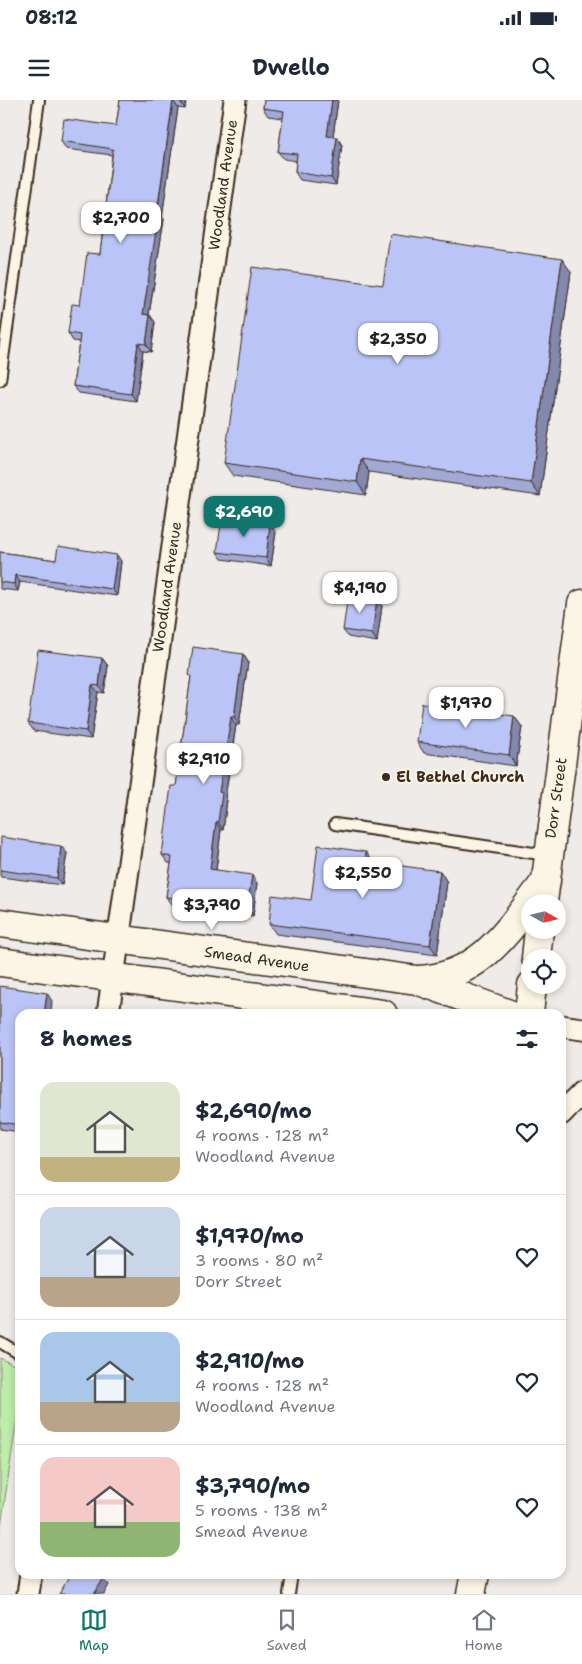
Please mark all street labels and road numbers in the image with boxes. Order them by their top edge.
street label: Woodland Avenue [204,118,242,252]
street label: Woodland Avenue [148,520,186,654]
street label: Dorr Street [540,756,572,840]
street label: Smead Avenue [203,942,311,976]

